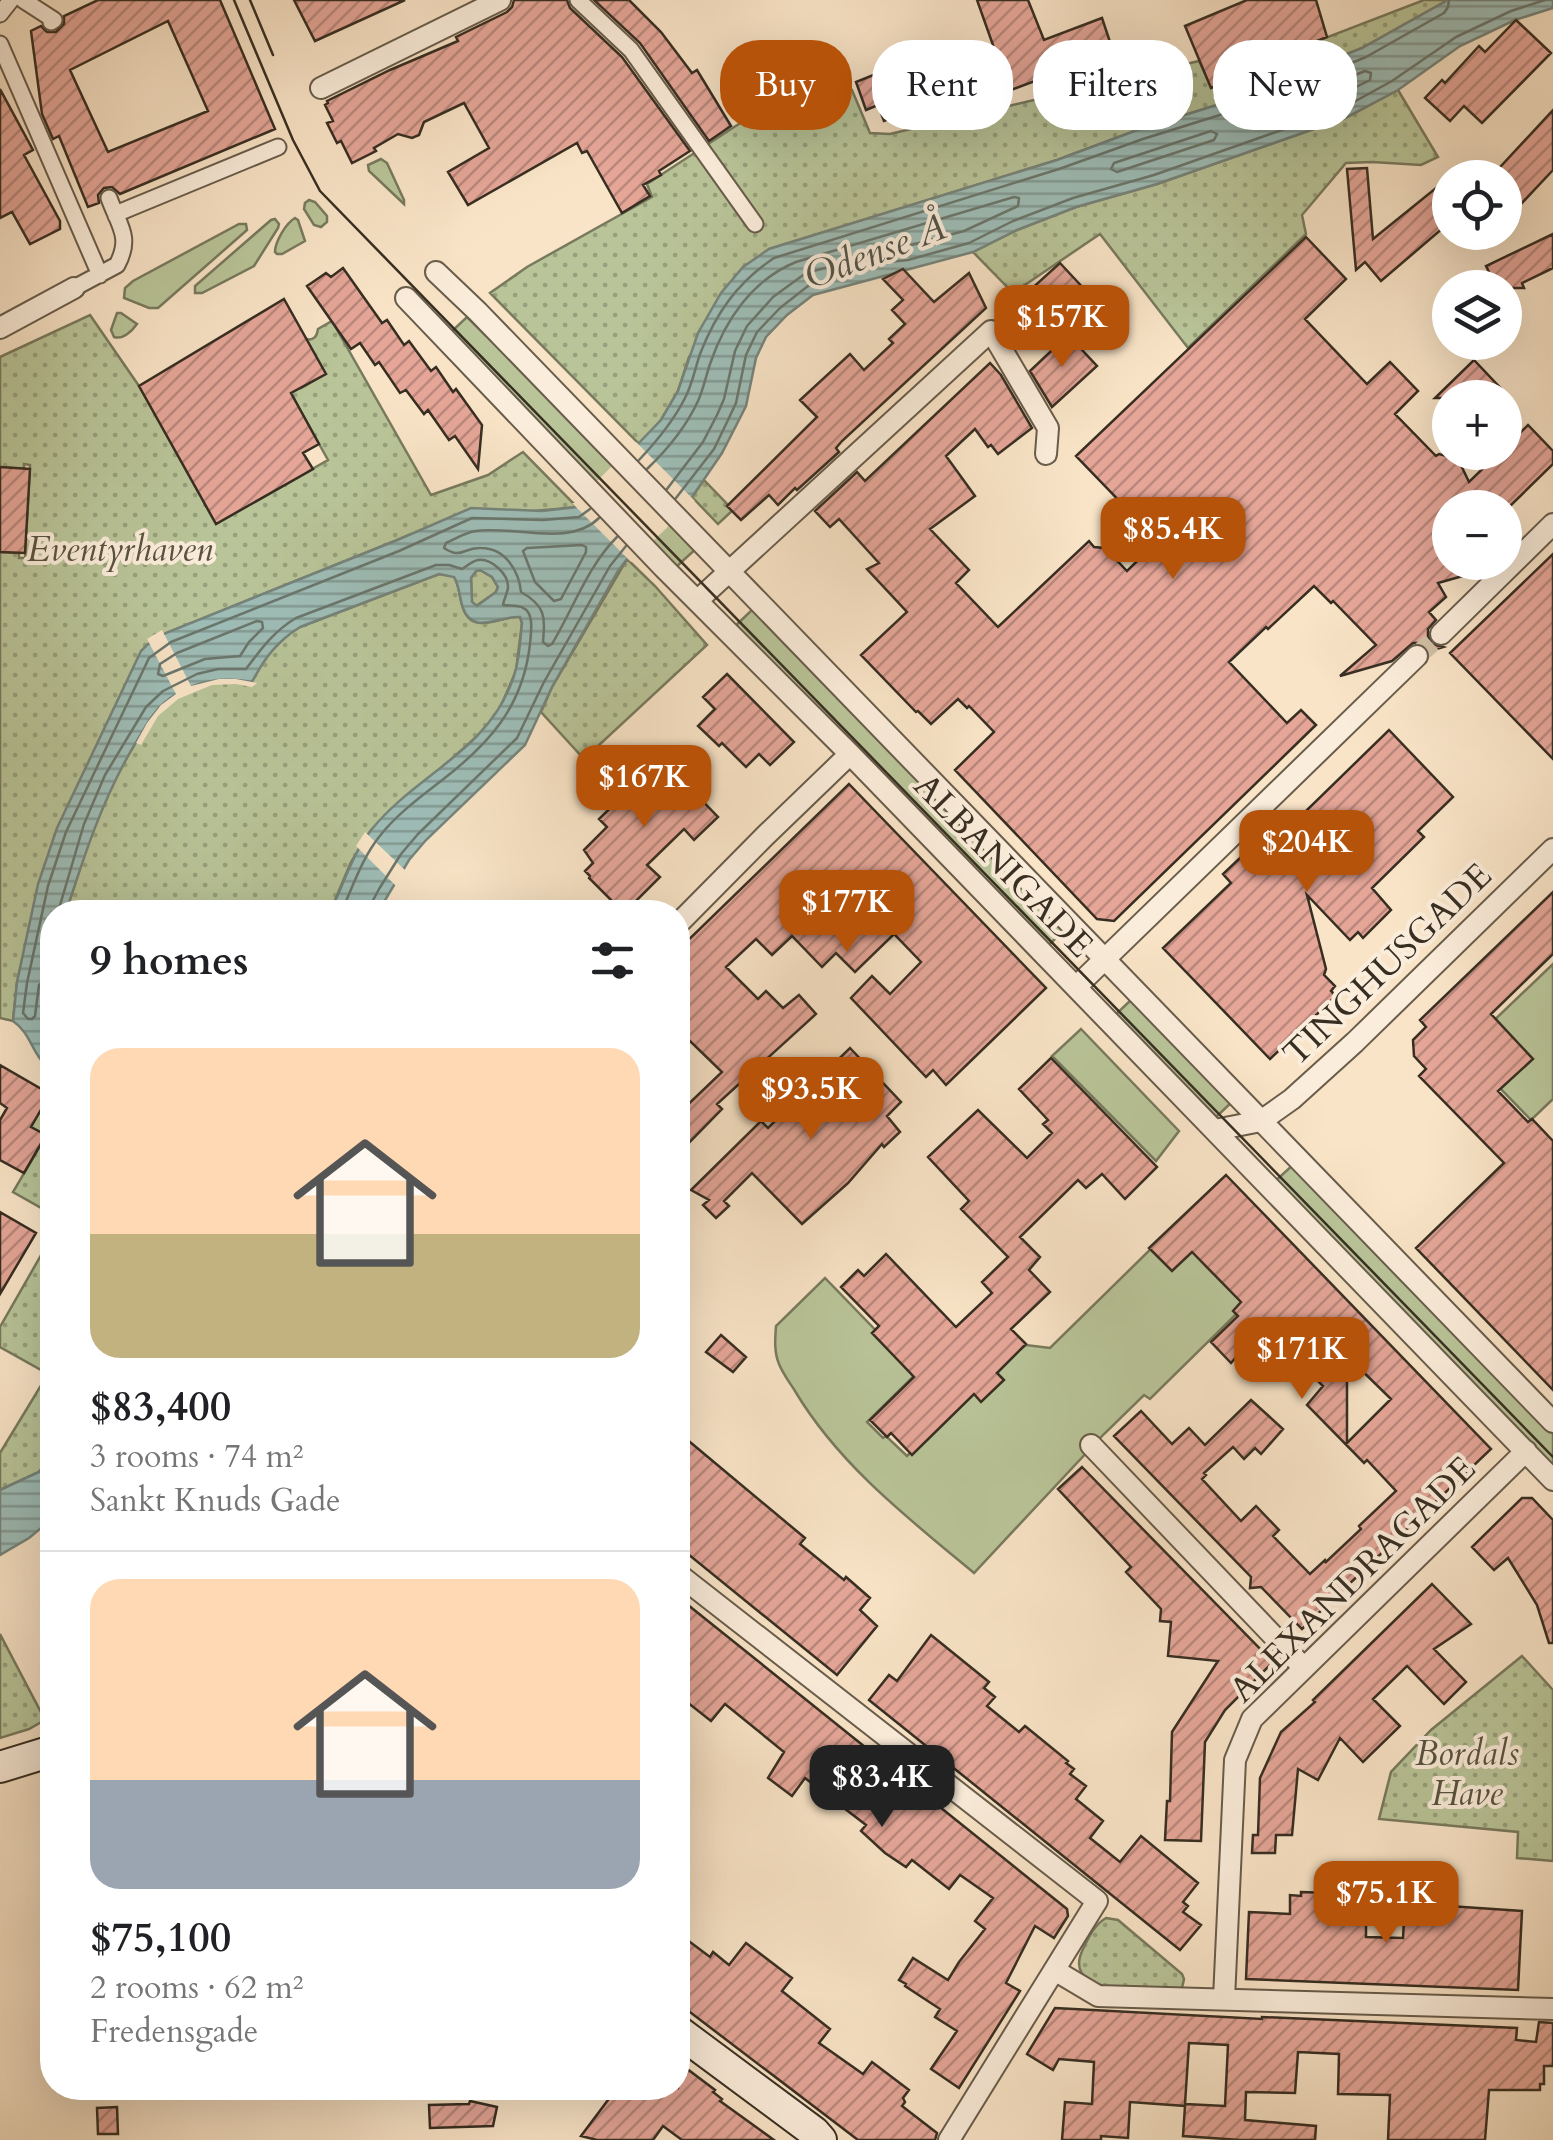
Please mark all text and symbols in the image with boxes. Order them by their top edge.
chip: Buy [720,40,852,130]
chip: Rent [872,40,1013,130]
chip: Filters [1033,40,1193,130]
chip: New [1213,40,1357,130]
map controls [1432,160,1522,580]
button: locate [1432,160,1522,250]
water label: Odense Å [797,201,954,303]
button: layers [1432,270,1522,360]
pin: $157K [992,285,1132,370]
text: $157K [1016,295,1108,339]
button: + [1432,380,1522,470]
button: − [1432,490,1522,580]
pin: $85.4K [1092,497,1254,582]
text: $85.4K [1123,507,1223,551]
park label: Eventyrhaven [27,526,213,574]
pin: $167K [574,745,714,830]
text: $167K [598,755,690,799]
street label: ALBANIGADE [903,763,1104,968]
pin: $204K [1237,810,1377,895]
text: $204K [1261,820,1353,864]
street label: TINGHUSGADE [1273,853,1503,1077]
pin: $177K [777,870,917,955]
text: $177K [801,880,893,924]
text: 9 homes [90,932,248,989]
icon: filters [585,933,640,988]
pin: $93.5K [730,1057,892,1142]
text: $93.5K [761,1067,861,1111]
icon: home [275,1113,455,1293]
pin: $171K [1232,1317,1372,1402]
text: $171K [1256,1327,1348,1371]
text: $83,400 [90,1378,231,1435]
text: 3 rooms · 74 m² [90,1435,303,1479]
street label: ALEXANDRAGADE [1219,1446,1486,1713]
text: Sankt Knuds Gade [90,1479,340,1523]
icon: home [275,1644,455,1824]
park label: Bordals Have [1415,1730,1519,1818]
pin: $83.4K [801,1745,963,1830]
text: $83.4K [832,1755,932,1799]
pin: $75.1K [1305,1861,1467,1946]
text: $75.1K [1336,1871,1436,1915]
text: $75,100 [90,1909,231,1966]
text: 2 rooms · 62 m² [90,1966,303,2010]
text: Fredensgade [90,2010,258,2054]

